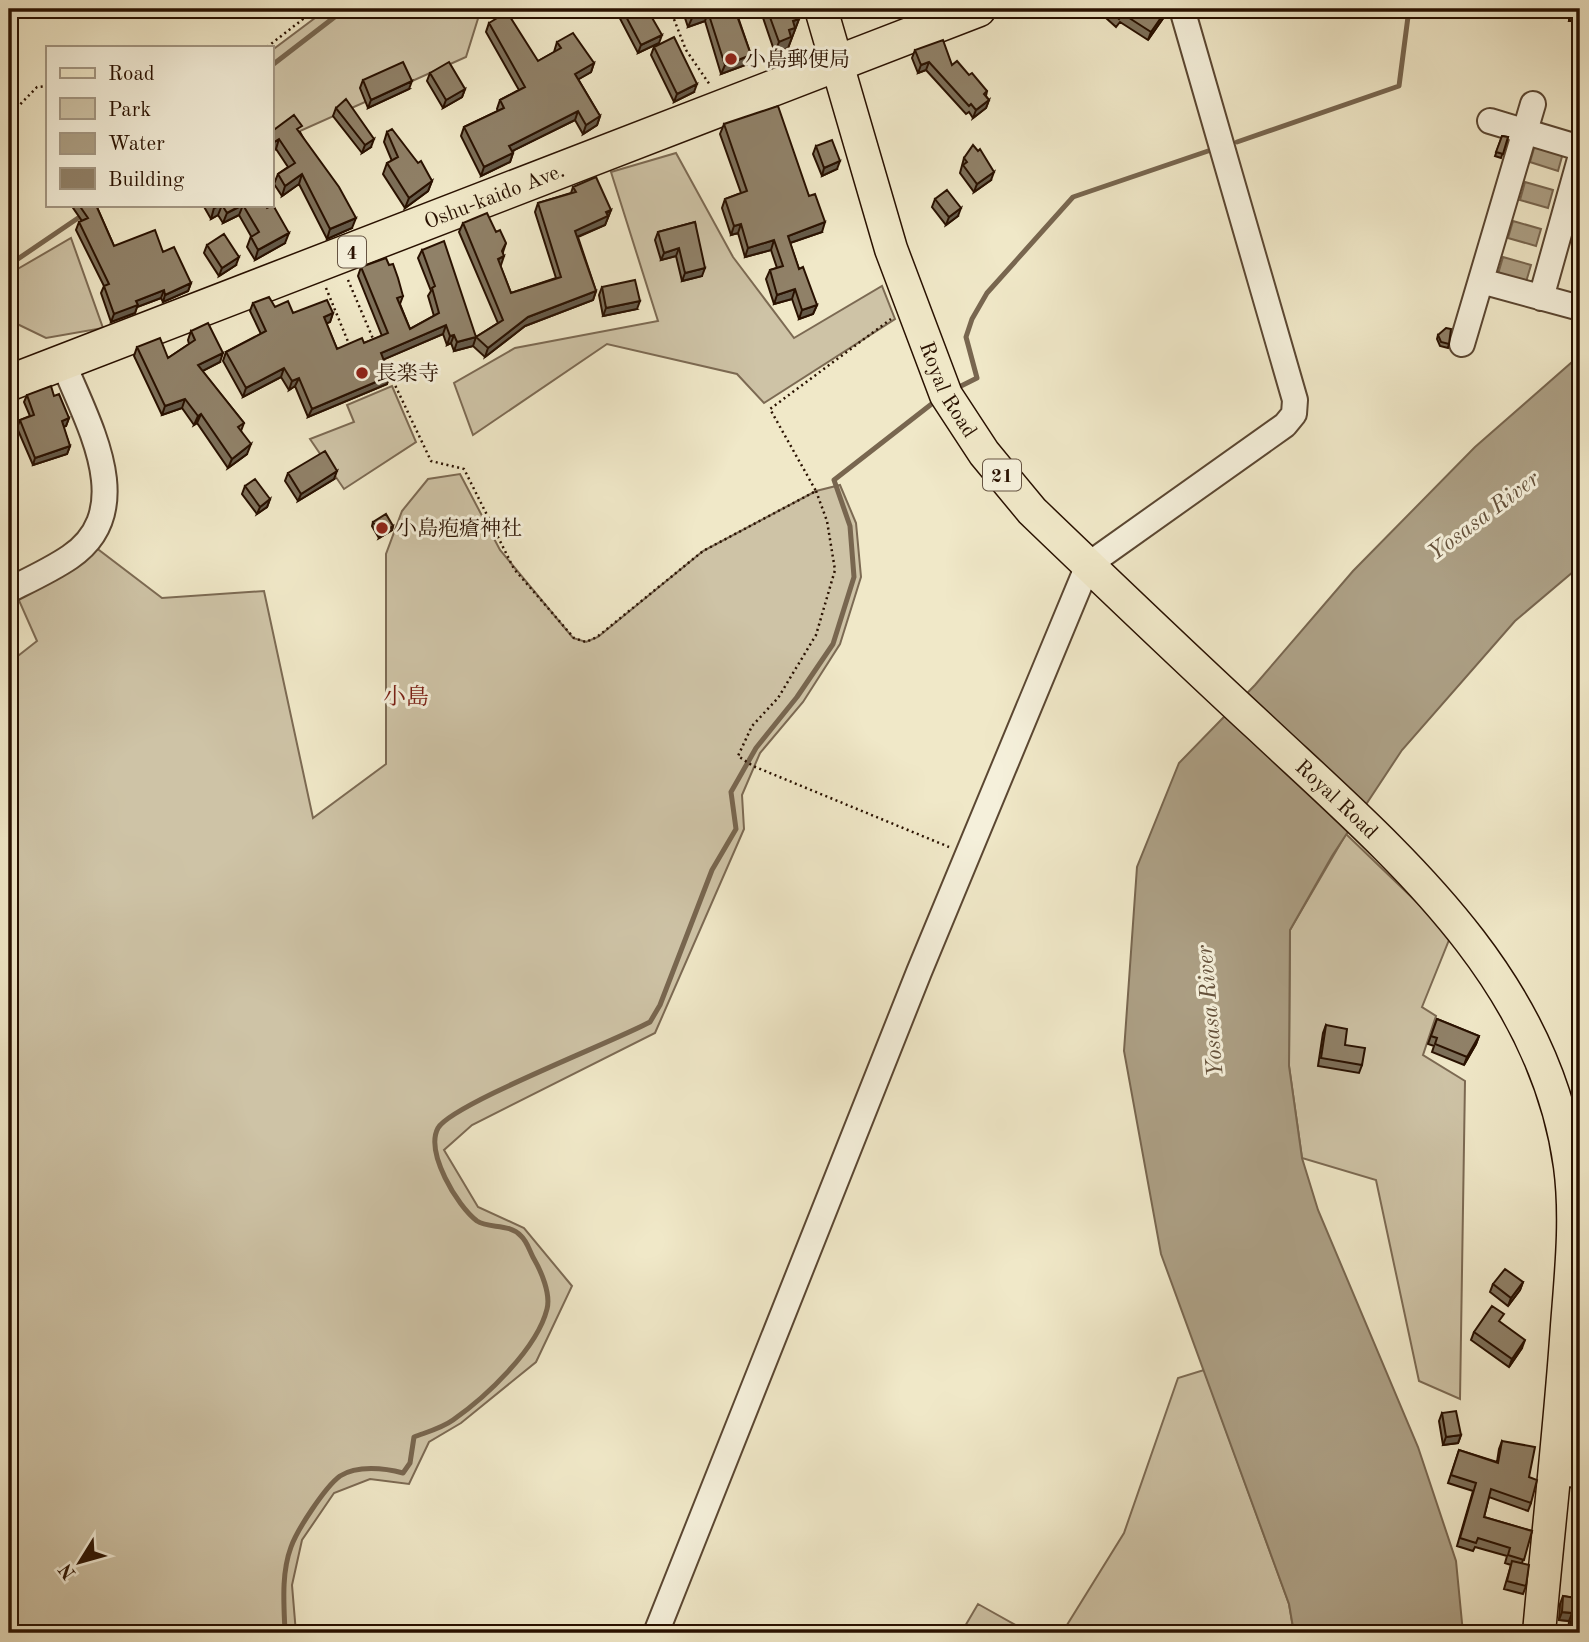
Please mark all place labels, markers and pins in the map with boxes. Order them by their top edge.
place label: 小島郵便局 [745,48,850,71]
marker: 小島郵便局 [723,51,739,67]
place label: 長楽寺 [376,362,439,385]
marker: 長楽寺 [354,365,370,381]
place label: 小島疱瘡神社 [396,517,522,540]
marker: 小島疱瘡神社 [374,520,390,536]

